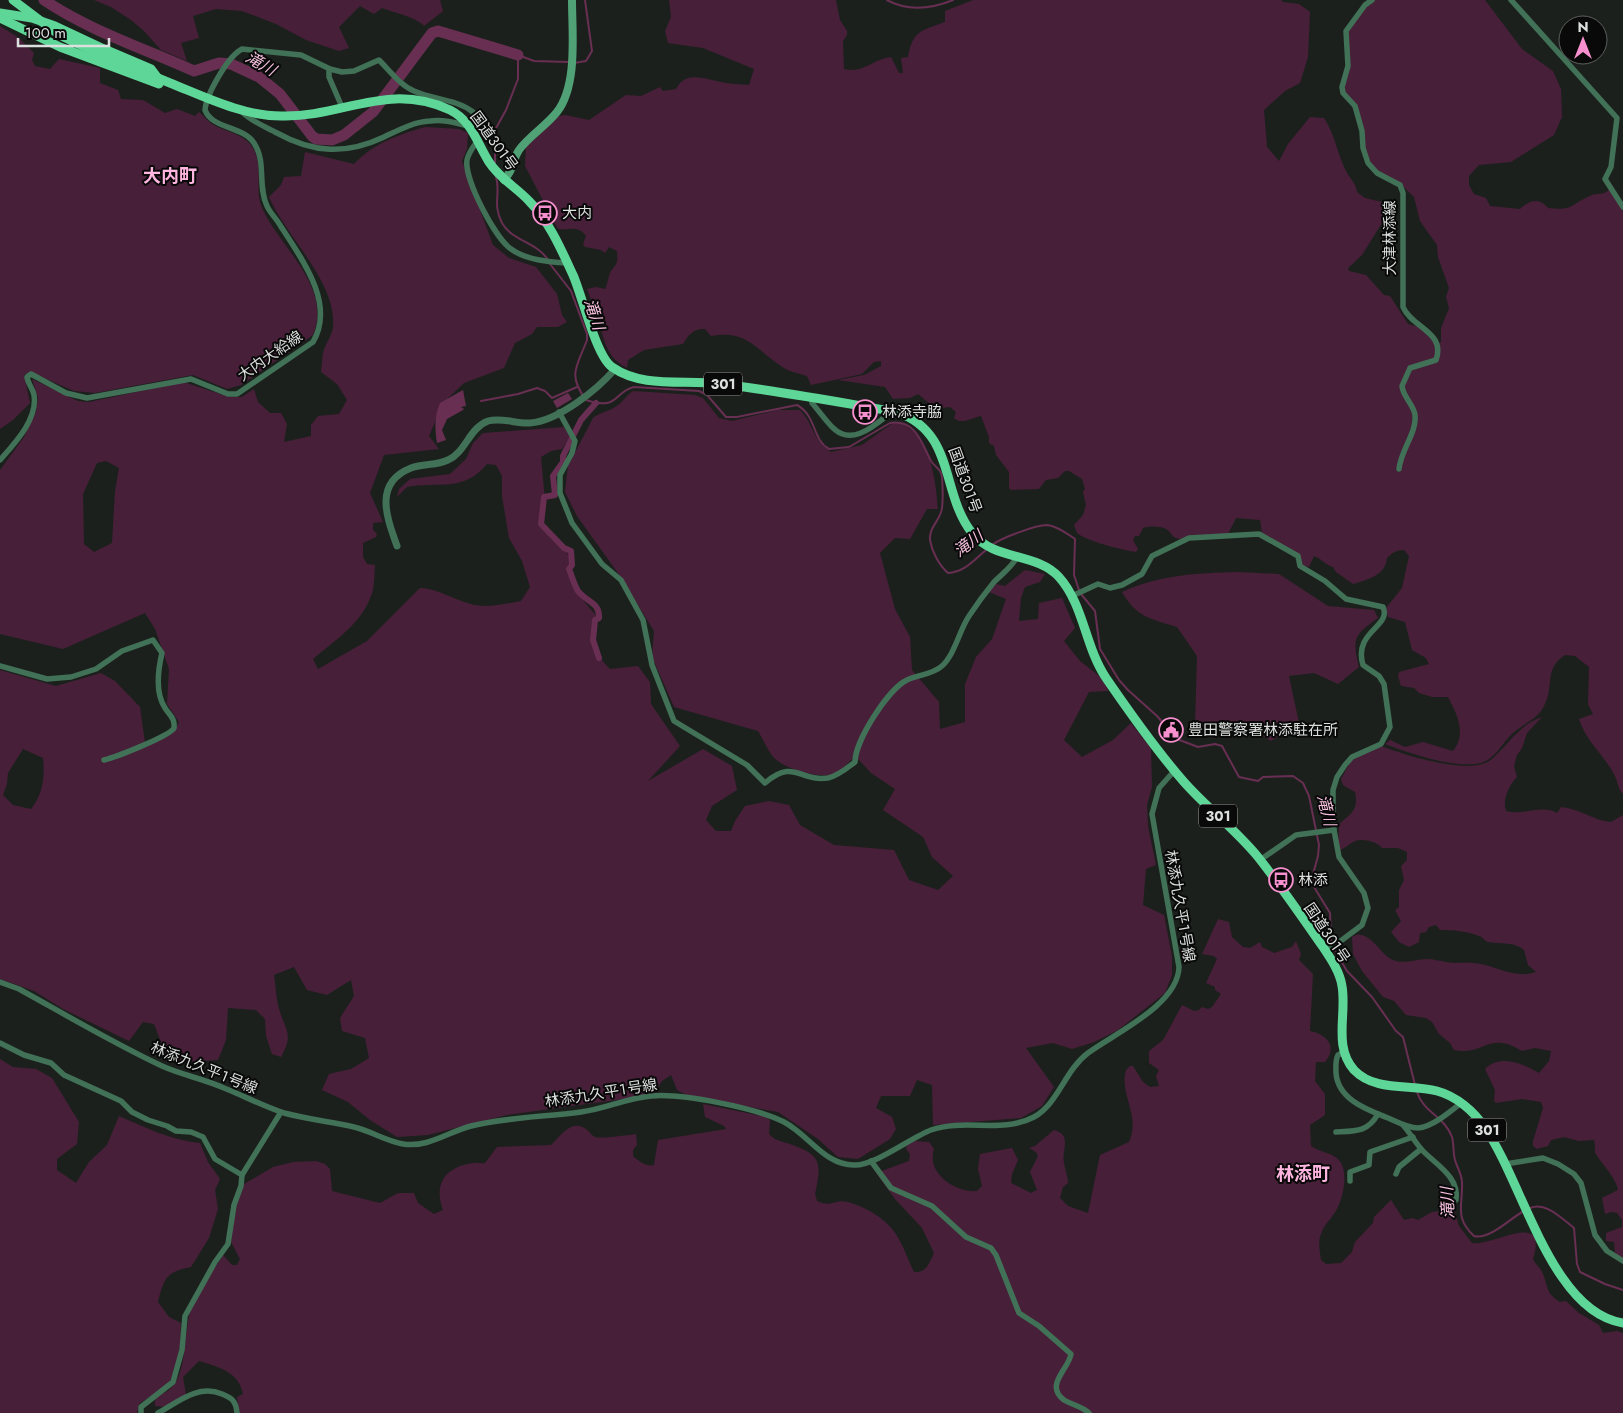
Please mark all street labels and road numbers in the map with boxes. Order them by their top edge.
street label: 国道301号 [465,107,523,175]
street label: 大津林添線 [1379,200,1401,276]
street label: 大内大給線 [233,325,307,387]
road number: 301 [704,372,742,396]
street label: 国道301号 [943,444,987,516]
road number: 301 [1199,804,1237,828]
street label: 林添九久平１号線 [1159,848,1201,964]
street label: 国道301号 [1299,898,1355,968]
street label: 林添九久平１号線 [147,1037,261,1099]
street label: 林添九久平１号線 [543,1073,659,1113]
road number: 301 [1468,1118,1506,1142]

